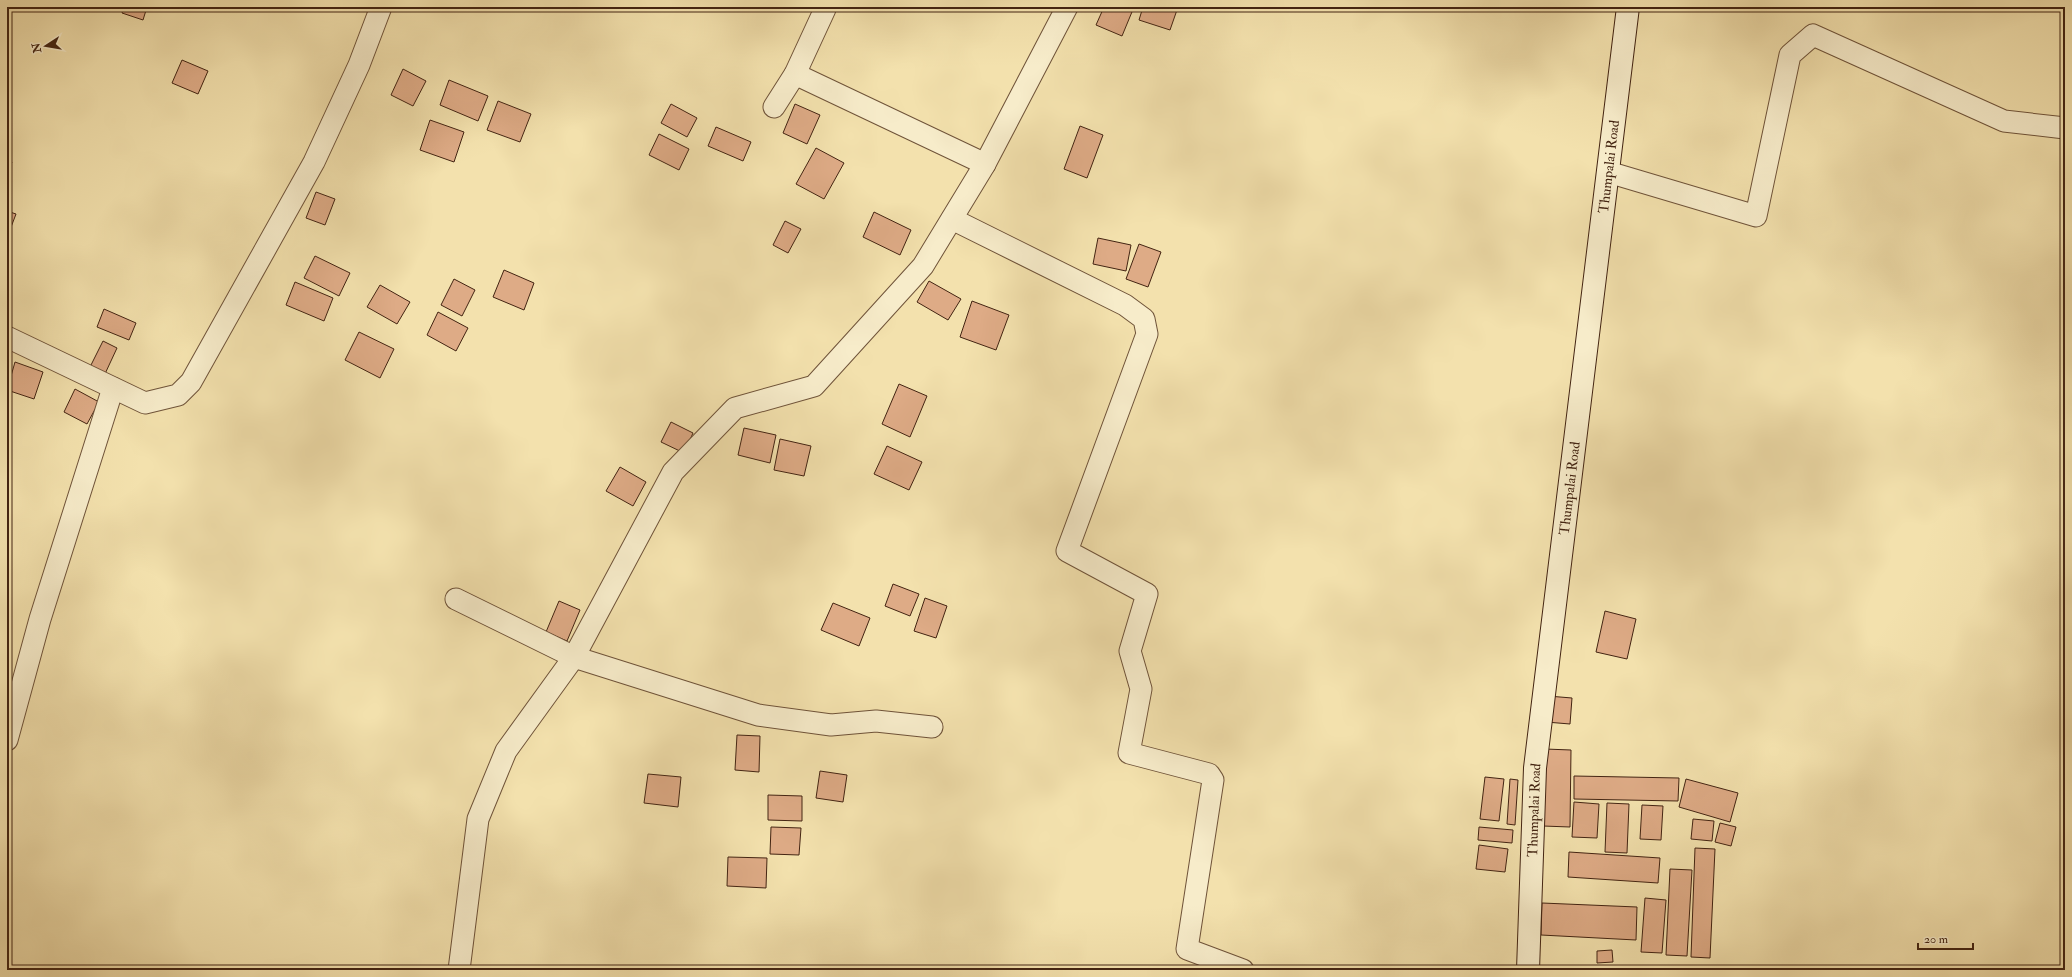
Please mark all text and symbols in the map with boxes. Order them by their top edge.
north arrow [26,26,66,66]
text: N [29,41,44,55]
street label: Thumpalai Road [1595,119,1623,214]
street label: Thumpalai Road [1556,441,1584,536]
street label: Thumpalai Road [1524,762,1545,857]
scale bar [1918,925,1973,951]
text: 20 m [1924,932,1949,947]

